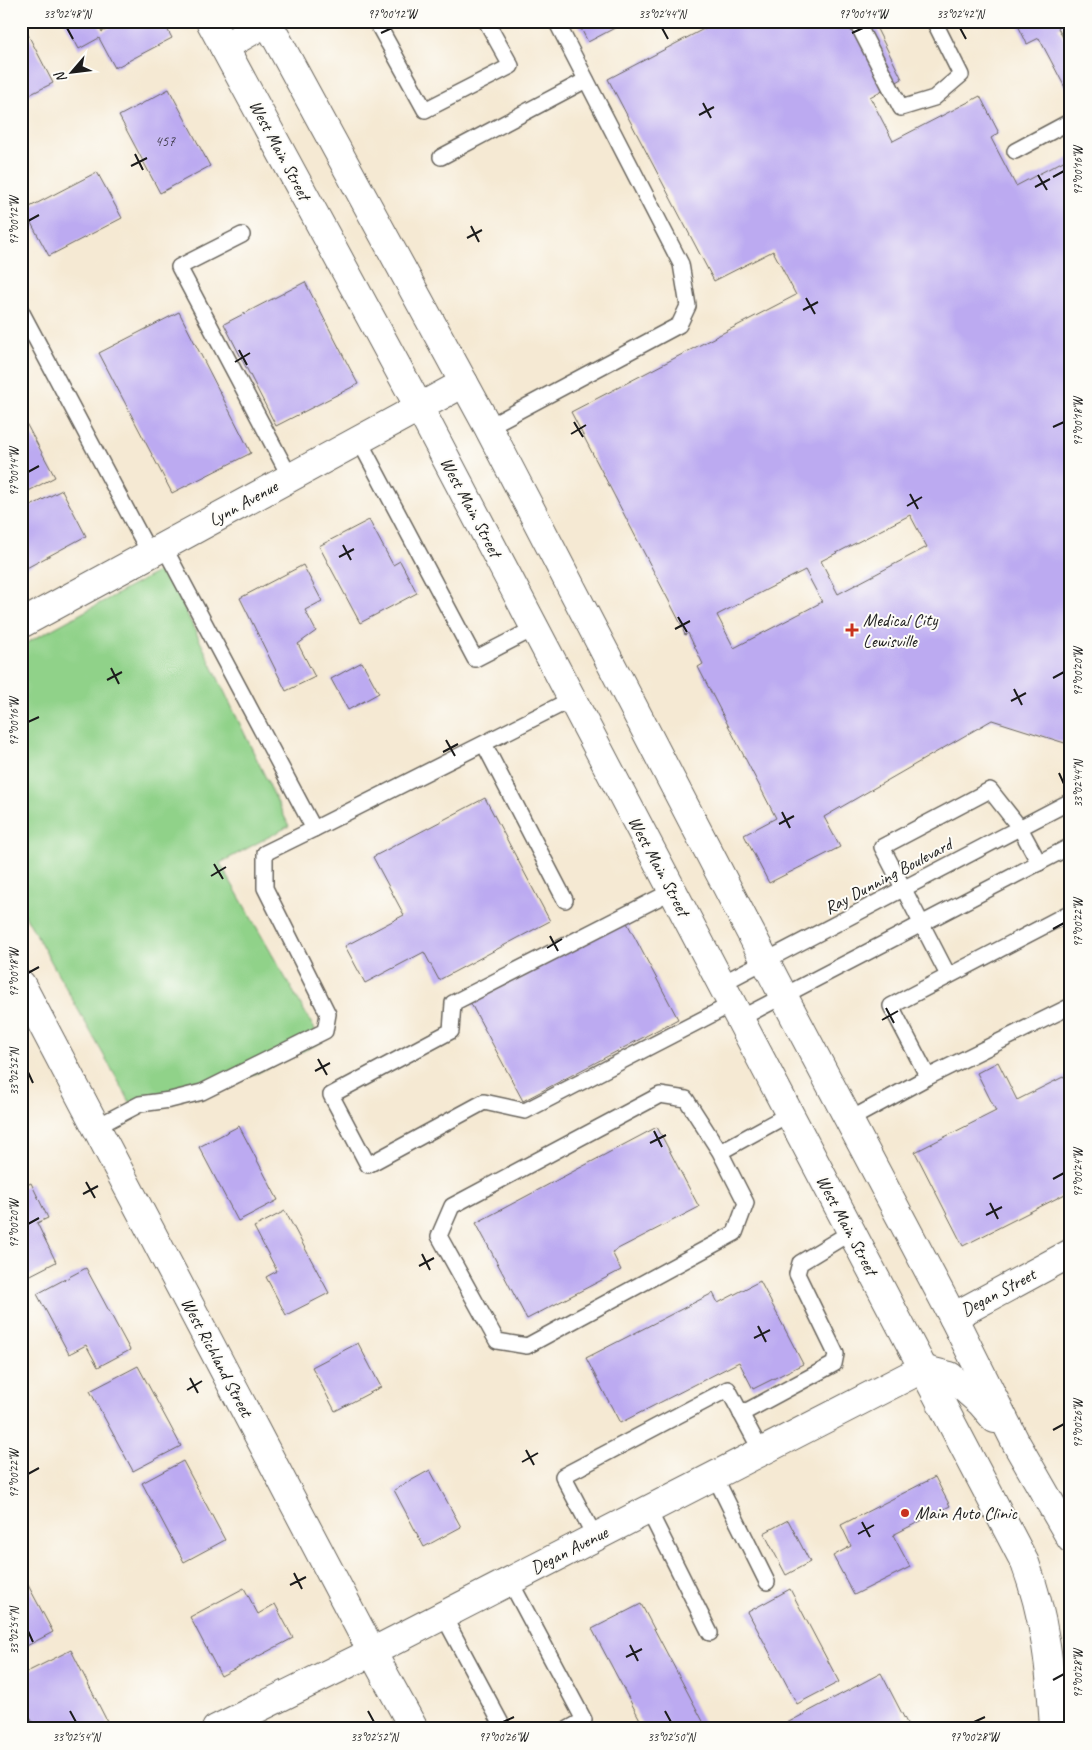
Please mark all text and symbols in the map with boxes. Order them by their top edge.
text: 33°02'48"N [43,6,92,22]
text: 97°00'12"W [368,6,419,22]
text: 33°02'44"N [638,6,687,22]
text: 97°00'14"W [839,6,890,22]
text: 33°02'42"N [936,6,985,22]
north arrow [48,48,98,98]
text: N [50,68,71,86]
street label: West Main Street [244,96,317,206]
house number: 457 [155,132,176,151]
text: 97°00'16"W [1070,144,1086,195]
text: 97°00'12"W [6,194,22,245]
text: 97°00'18"W [1070,395,1086,446]
text: 97°00'14"W [6,445,22,496]
street label: West Main Street [435,453,508,563]
street label: Lynn Avenue [205,475,282,531]
place label: Medical City Lewisville [863,609,939,652]
marker: Medical City Lewisville [845,623,859,637]
text: 97°00'20"W [1070,645,1086,696]
text: 97°00'16"W [6,695,22,746]
text: 33°02'44"N [1070,759,1086,808]
street label: West Main Street [623,812,696,922]
street label: Ray Dunning Boulevard [820,832,958,919]
text: 97°00'22"W [1070,896,1086,947]
text: 97°00'18"W [6,946,22,997]
text: 33°02'52"N [6,1047,22,1096]
text: 97°00'24"W [1070,1146,1086,1197]
street label: West Main Street [811,1171,884,1281]
text: 97°00'20"W [6,1197,22,1248]
street label: Degan Street [957,1262,1041,1321]
street label: West Richland Street [176,1294,259,1422]
text: 97°00'26"W [1070,1397,1086,1448]
text: 97°00'22"W [6,1447,22,1498]
place label: Main Auto Clinic [915,1502,1017,1524]
marker: Main Auto Clinic [899,1507,911,1519]
street label: Degan Avenue [527,1521,612,1579]
text: 33°02'54"N [6,1606,22,1655]
text: 97°00'28"W [1070,1647,1086,1698]
text: 33°02'54"N [52,1729,101,1745]
text: 33°02'52"N [350,1729,399,1745]
text: 97°00'26"W [479,1729,530,1745]
text: 33°02'50"N [647,1729,696,1745]
text: 97°00'28"W [950,1729,1001,1745]

